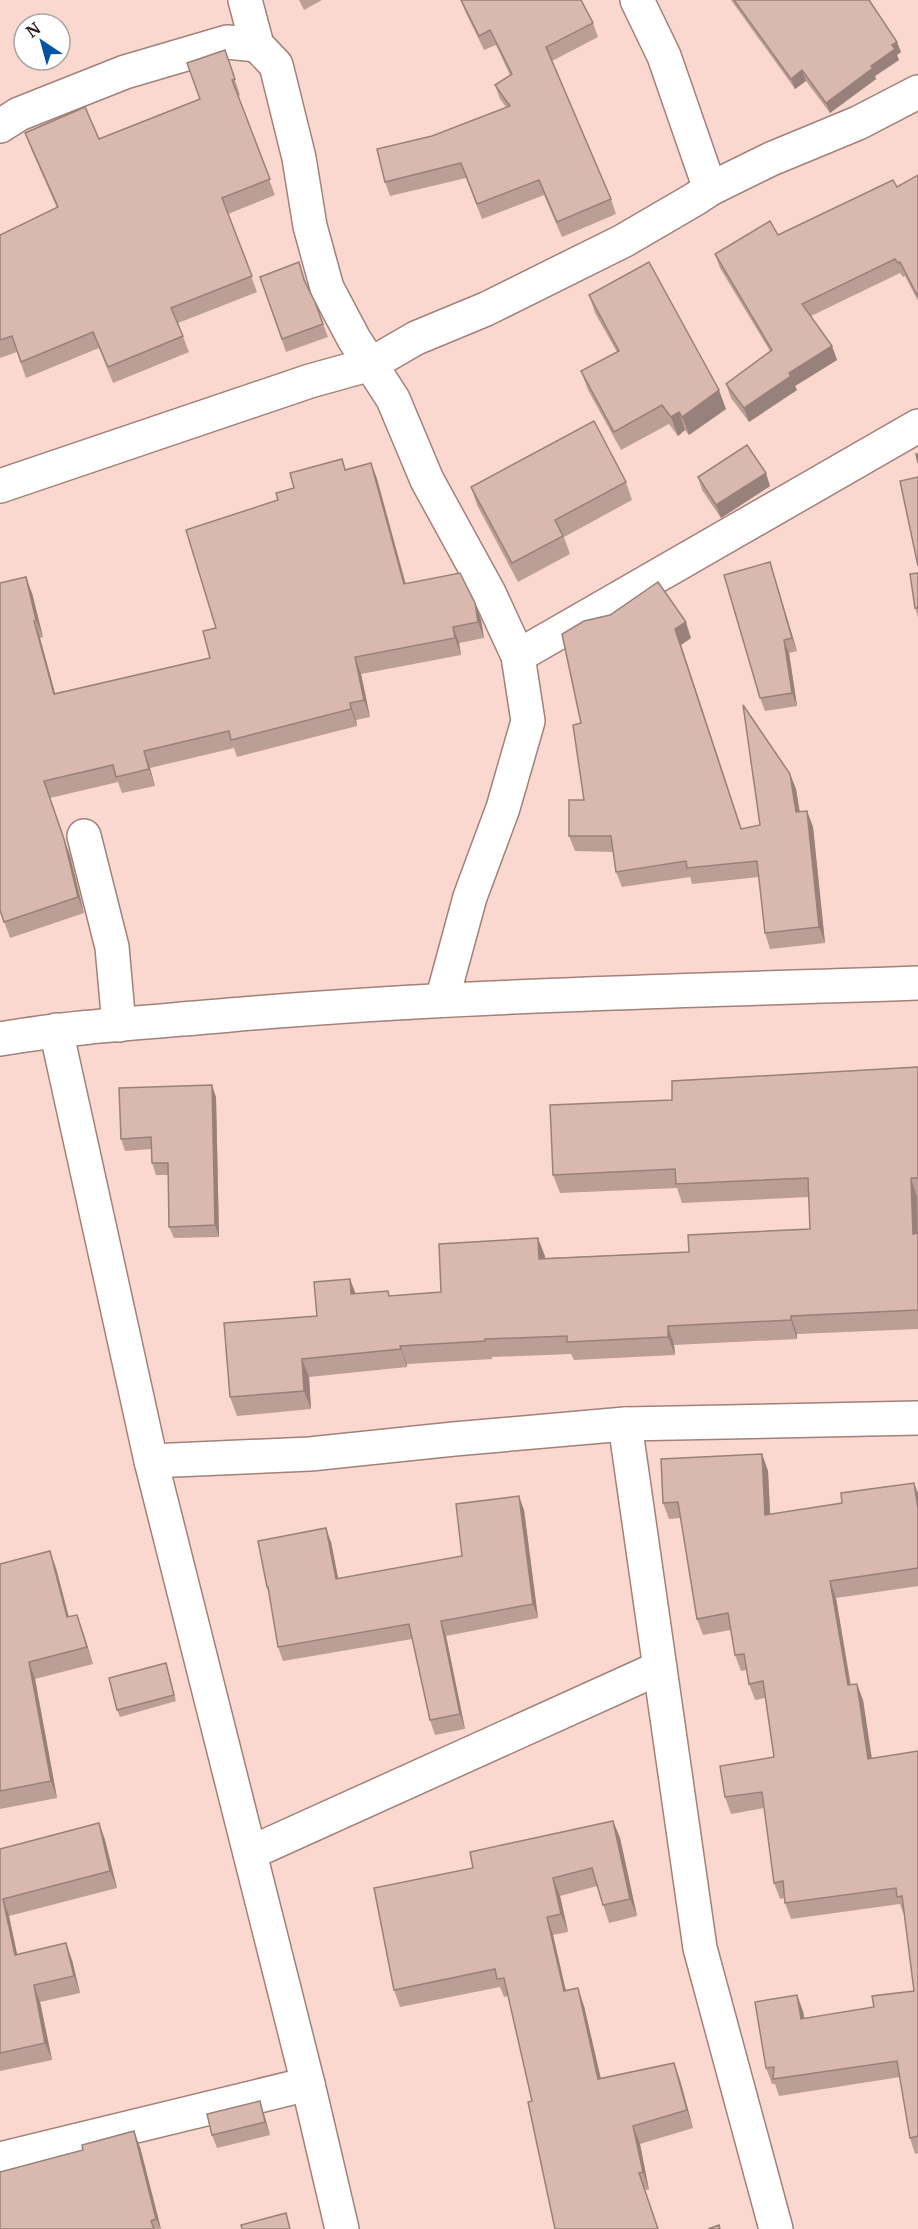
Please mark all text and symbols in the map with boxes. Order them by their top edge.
north arrow [12,12,72,72]
text: N [22,18,44,42]

